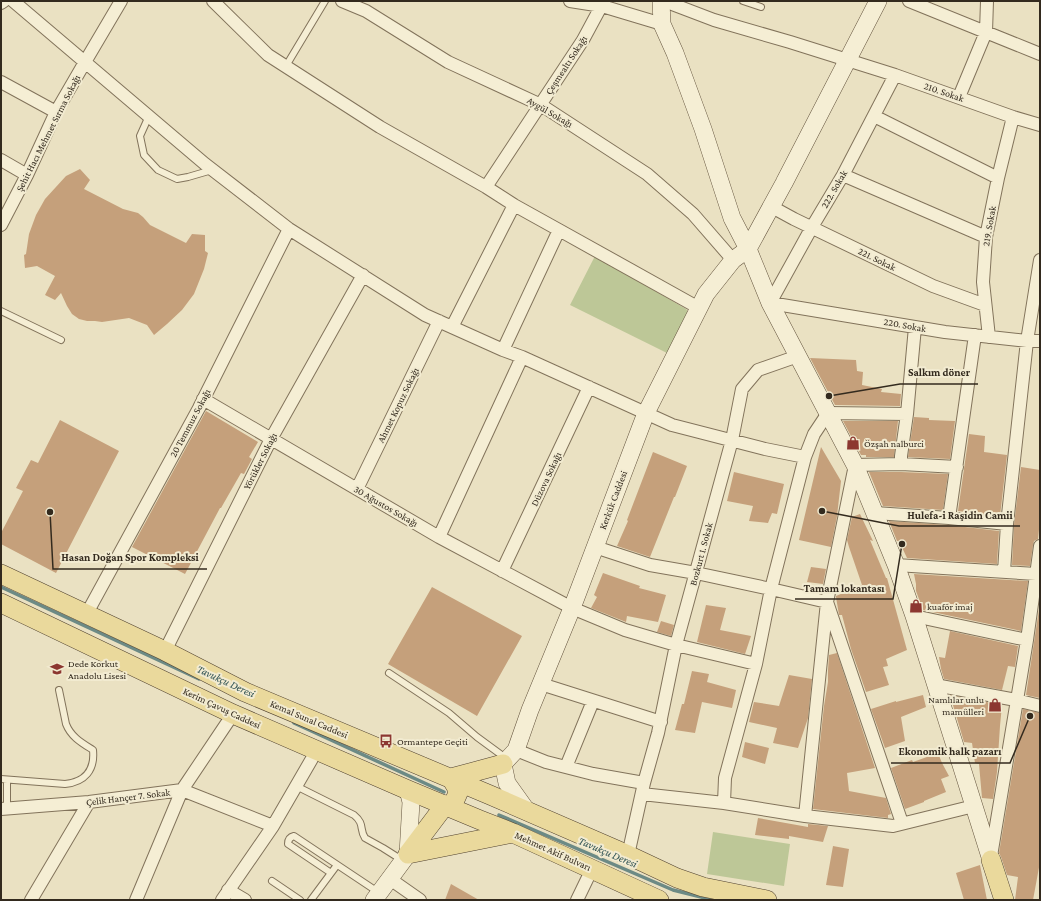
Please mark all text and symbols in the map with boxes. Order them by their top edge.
street label: Çeşmealtı Sokağı [543,33,589,97]
street label: Şehit Hacı Mehmet Sırma Sokağı [14,72,82,193]
street label: 210. Sokak [923,80,966,104]
street label: Aygül Sokağı [525,94,575,130]
street label: 222. Sokak [819,168,849,210]
street label: 219. Sokak [980,205,998,247]
street label: 221. Sokak [856,245,898,273]
street label: 220. Sokak [883,316,927,334]
callout: Salkım döner [900,361,978,384]
street label: Ahmet Kopuz Sokağı [375,365,421,444]
text: Salkım döner [908,366,971,378]
street label: 20 Temmuz Sokağı [167,387,213,459]
street label: Yörükler Sokağı [241,431,279,491]
shop icon: Özşah nalburci [845,435,861,451]
place label: Özşah nalburci [864,438,924,449]
street label: Düzova Sokağı [529,450,564,508]
street label: Kerkük Caddesi [597,469,629,531]
street label: 30 Ağustos Sokağı [352,483,420,529]
callout: Hulefa-i Raşidin Camii [899,503,1020,526]
text: Hulefa-i Raşidin Camii [907,509,1014,521]
street label: Bozkurt 1. Sokak [687,521,715,587]
callout: Hasan Doğan Spor Kompleksi [53,546,207,569]
text: Hasan Doğan Spor Kompleksi [61,551,200,563]
callout: Tamam lokantası [795,576,893,599]
text: Tamam lokantası [803,582,885,594]
shop icon: kuaför imaj [908,598,924,614]
place label: kuaför imaj [927,601,973,613]
place label: Dede Korkut Anadolu Lisesi [68,658,127,681]
school or university icon: Dede Korkut Anadolu Lisesi [49,661,65,677]
water label: Tavukçu Deresi [195,662,257,701]
street label: Kerim Çavuş Caddesi [182,685,263,731]
place label: Namlılar unlu mamülleri [928,694,985,717]
shop icon: Namlılar unlu mamülleri [987,697,1003,713]
street label: Kemal Sunal Caddesi [268,698,350,741]
bus stop icon: Ormantepe Geçiti [378,733,394,749]
place label: Ormantepe Geçiti [397,736,468,747]
callout: Ekonomik halk pazarı [891,740,1010,763]
text: Ekonomik halk pazarı [899,745,1002,757]
street label: Çelik Hançer 7. Sokak [85,786,171,808]
street label: Mehmet Akif Bulvarı [513,829,593,873]
water label: Tavukçu Deresi [576,834,639,871]

